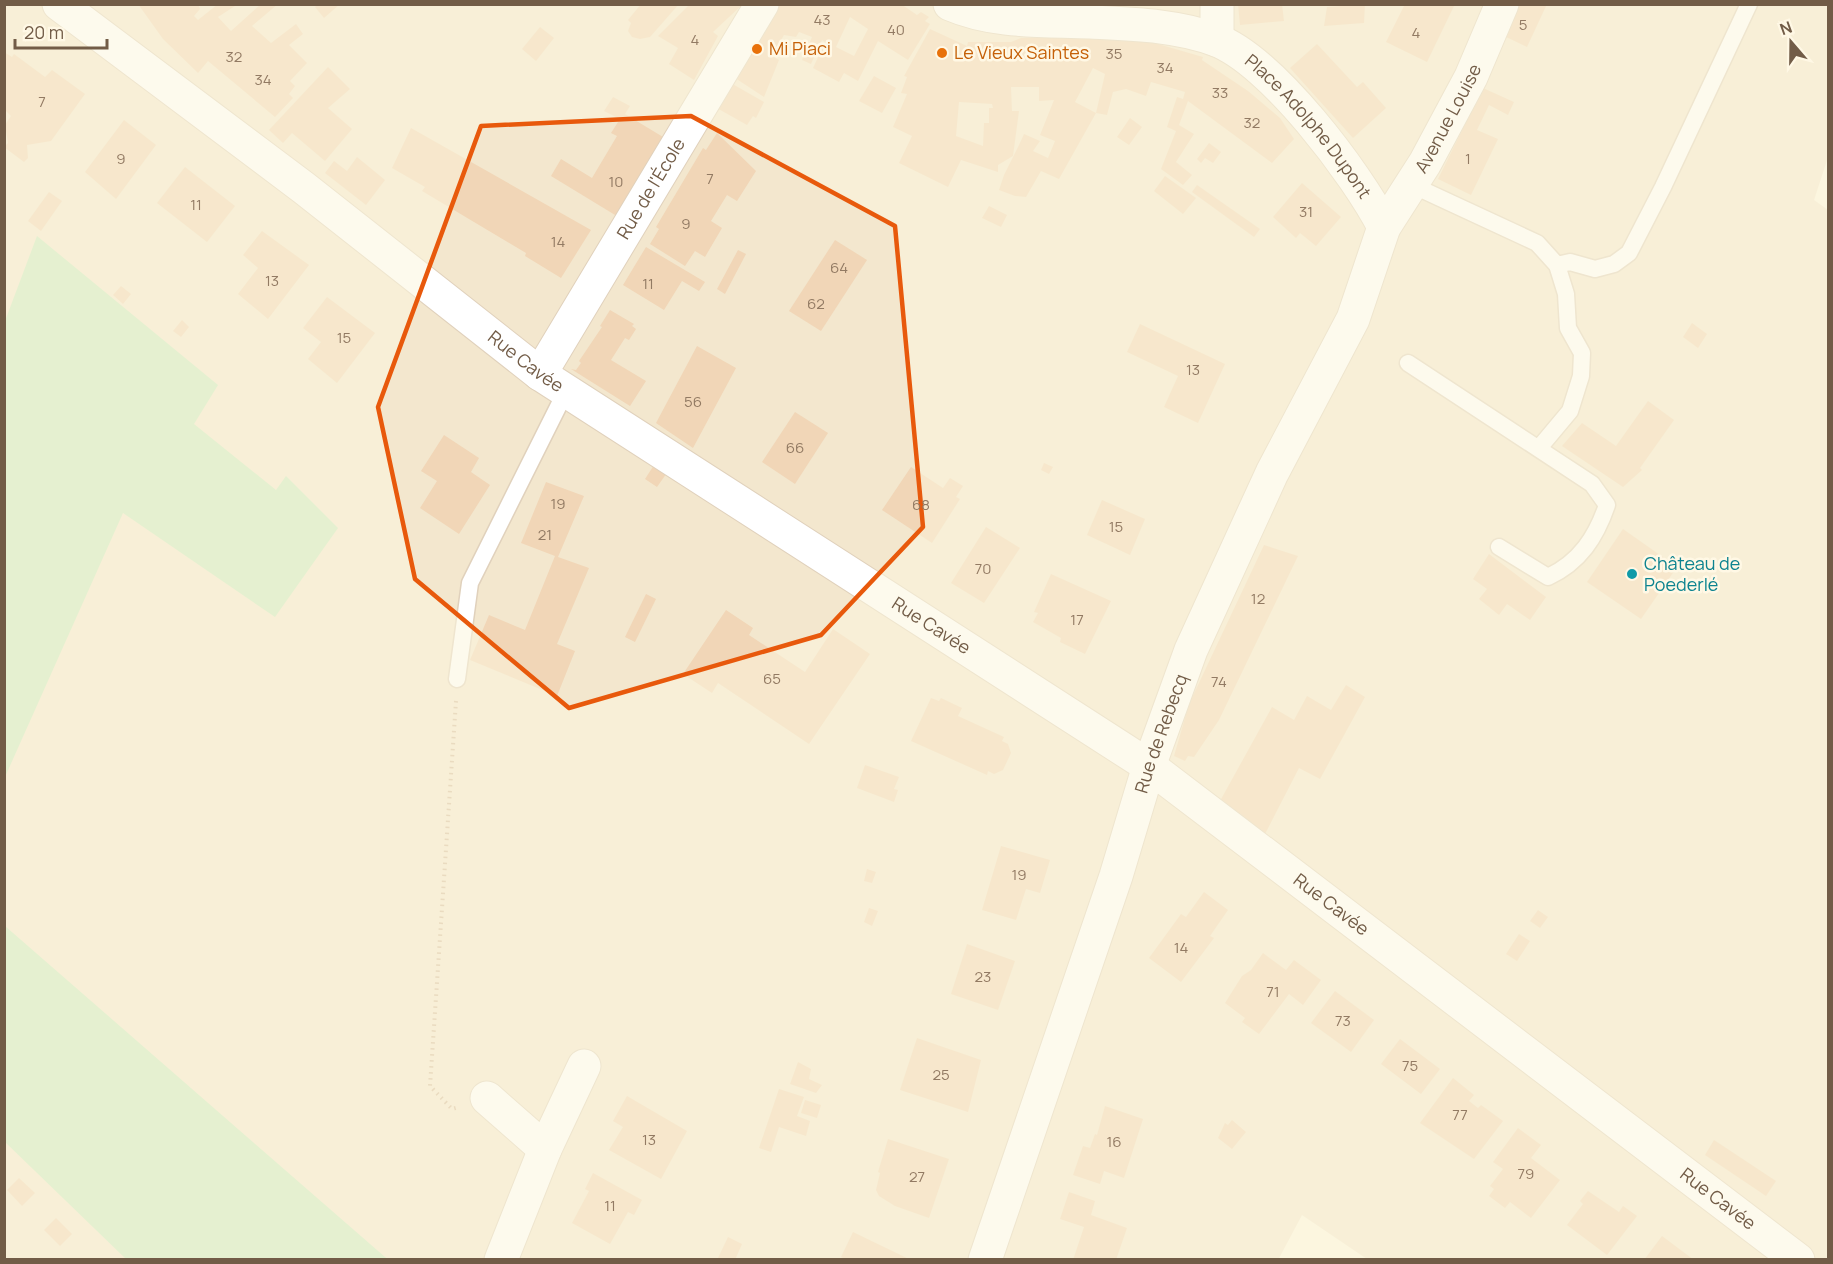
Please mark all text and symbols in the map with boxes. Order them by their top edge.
house number: 43 [813,9,831,30]
scale bar [15,12,106,50]
north arrow [1761,12,1821,72]
house number: 5 [1519,14,1527,35]
text: N [1777,16,1795,40]
house number: 40 [887,19,905,40]
text: 20 m [24,20,64,44]
house number: 4 [1412,22,1421,43]
house number: 4 [691,29,700,50]
place label: Mi Piaci [769,36,831,60]
place label: Le Vieux Saintes [954,40,1089,64]
marker: Mi Piaci [750,42,764,56]
house number: 35 [1106,43,1122,64]
house number: 32 [226,46,242,67]
marker: Le Vieux Saintes [935,46,949,60]
street label: Place Adolphe Dupont [1240,48,1377,203]
house number: 34 [1156,57,1174,78]
street label: Avenue Louise [1409,60,1486,177]
house number: 34 [254,69,272,90]
house number: 33 [1212,82,1228,103]
house number: 7 [38,91,46,112]
house number: 32 [1244,112,1260,133]
street label: Rue de l'École [611,133,690,243]
house number: 9 [116,148,126,169]
house number: 1 [1465,148,1471,169]
house number: 7 [706,168,714,189]
house number: 10 [609,171,624,192]
house number: 11 [190,194,202,215]
house number: 31 [1299,201,1313,222]
house number: 9 [681,213,691,234]
house number: 14 [551,231,565,252]
house number: 64 [830,257,848,278]
house number: 13 [265,270,279,291]
house number: 11 [642,273,654,294]
house number: 62 [807,293,825,314]
street label: Rue Cavée [483,325,569,397]
house number: 15 [337,327,351,348]
house number: 13 [1186,359,1200,380]
house number: 56 [684,391,702,412]
house number: 66 [786,437,804,458]
house number: 19 [550,493,566,514]
house number: 68 [912,494,930,515]
house number: 15 [1109,516,1123,537]
house number: 21 [538,524,552,545]
place label: Château de Poederlé [1644,551,1740,596]
house number: 70 [975,558,991,579]
marker: Château de Poederlé [1625,567,1639,581]
house number: 12 [1251,588,1265,609]
street label: Rue Cavée [888,591,976,659]
house number: 17 [1070,609,1084,630]
house number: 65 [763,668,781,689]
street label: Rue de Rebecq [1129,671,1192,796]
house number: 74 [1211,671,1227,692]
house number: 19 [1011,864,1027,885]
street label: Rue Cavée [1289,867,1374,940]
house number: 14 [1174,937,1188,958]
house number: 23 [975,966,991,987]
house number: 71 [1266,981,1280,1002]
house number: 73 [1335,1010,1351,1031]
house number: 75 [1402,1055,1418,1076]
house number: 25 [932,1064,950,1085]
house number: 77 [1452,1104,1468,1125]
house number: 13 [642,1129,656,1150]
house number: 16 [1106,1131,1122,1152]
street label: Rue Cavée [1676,1162,1761,1235]
house number: 79 [1518,1163,1534,1184]
house number: 27 [909,1166,925,1187]
house number: 11 [604,1195,616,1216]

